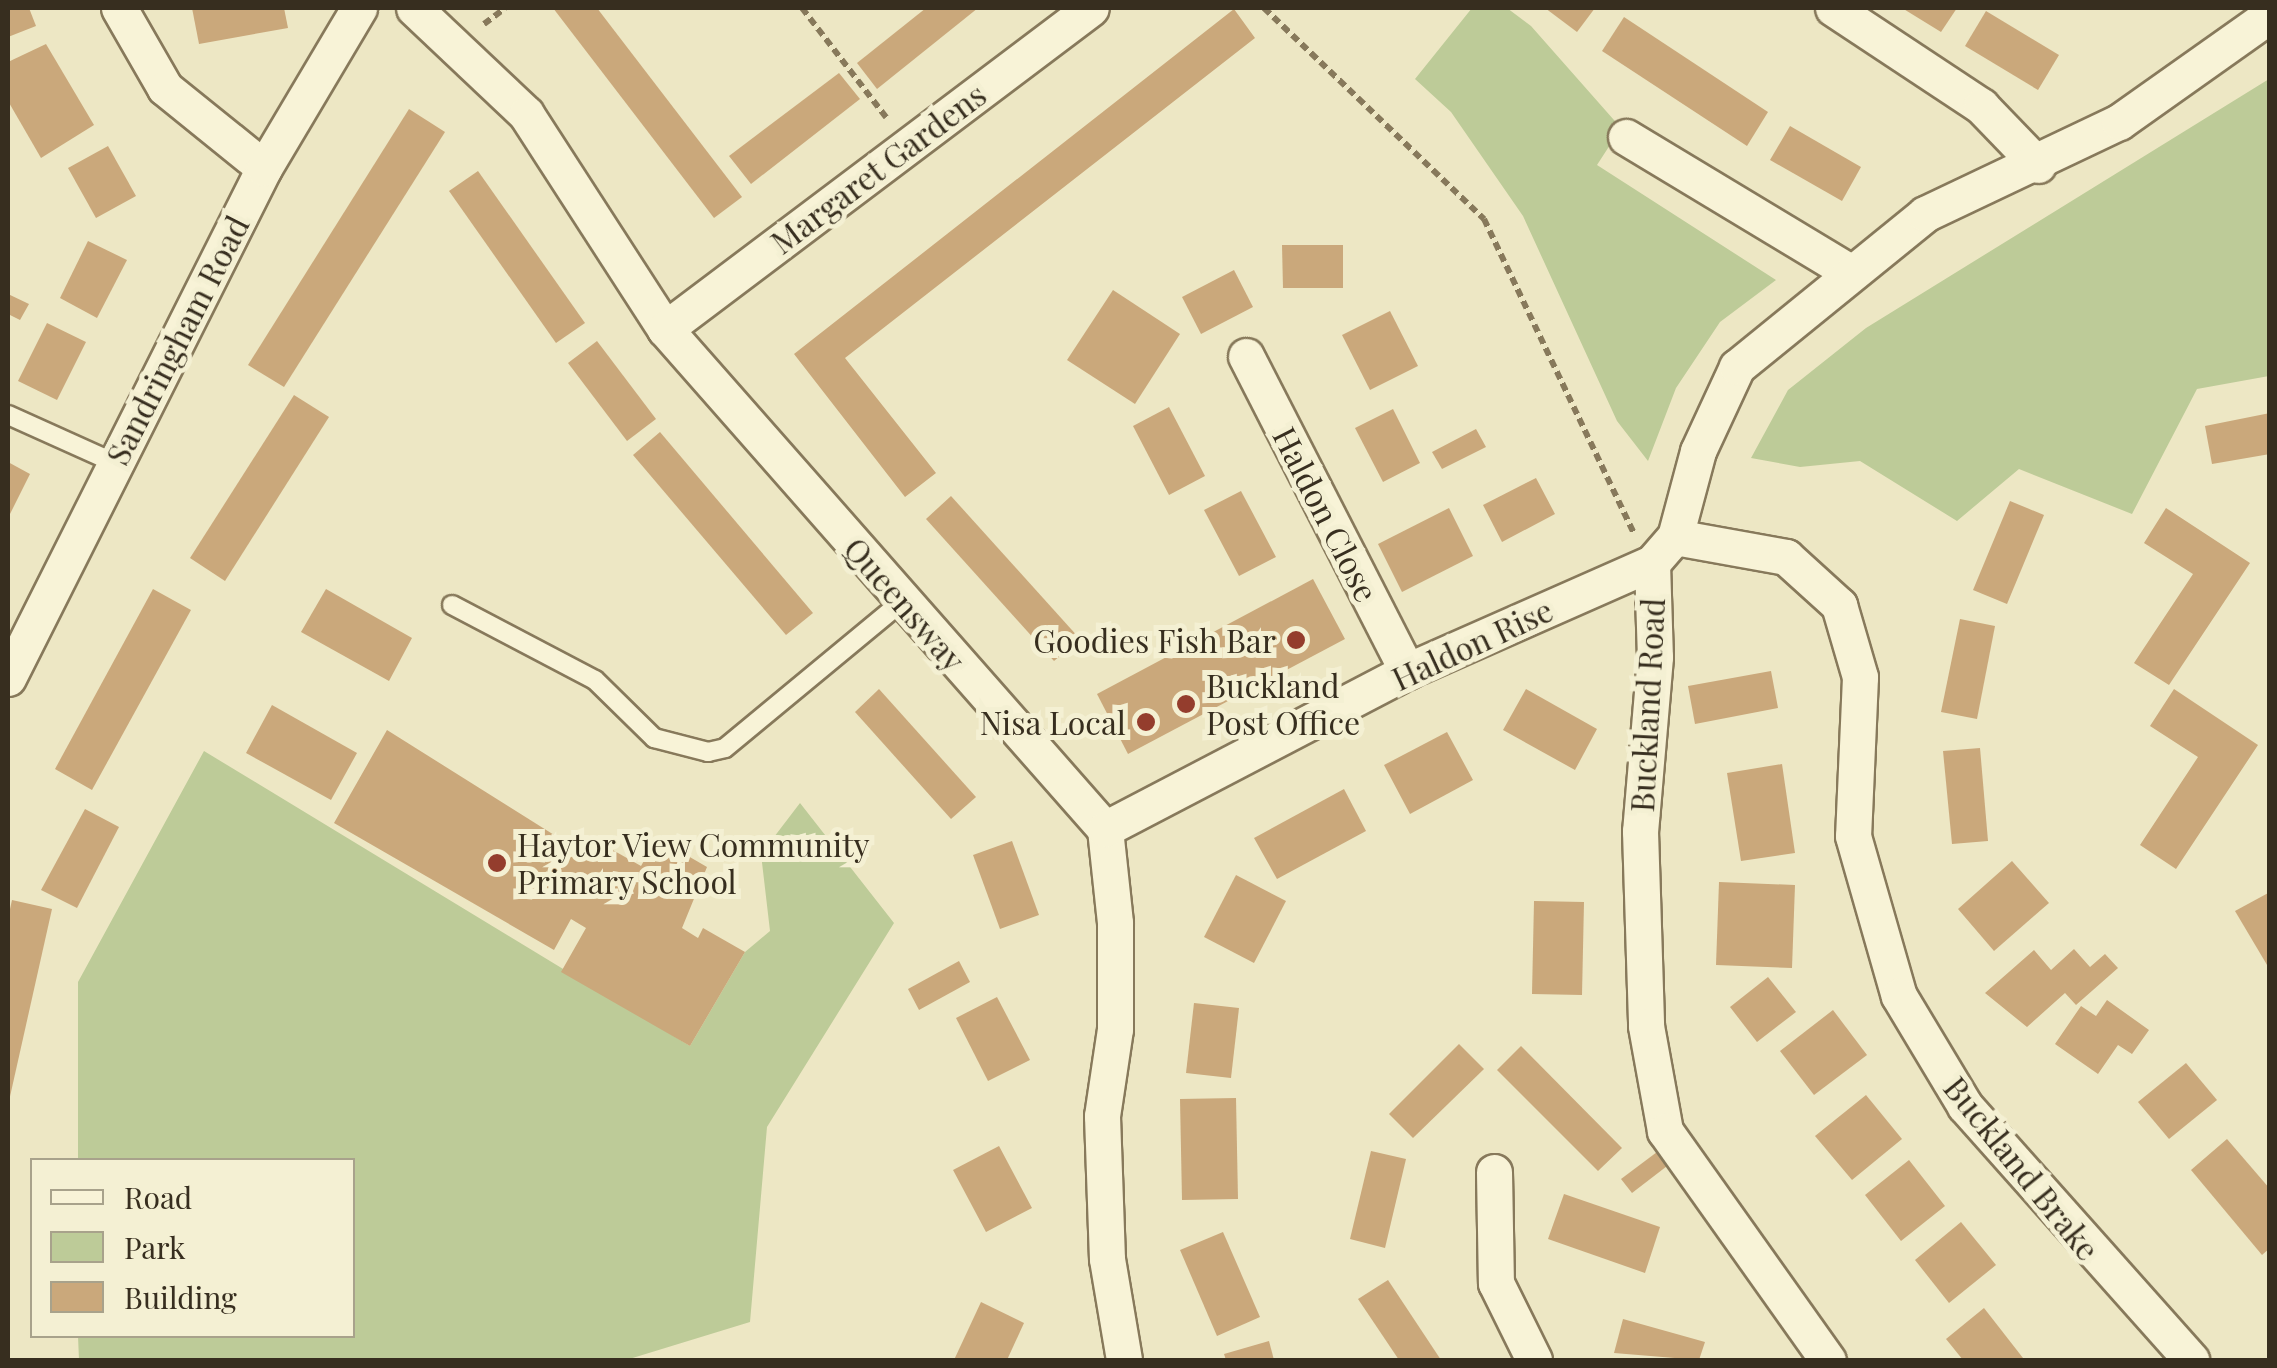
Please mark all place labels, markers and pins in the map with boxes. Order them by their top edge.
place label: Goodies Fish Bar [1033,621,1276,659]
marker: Goodies Fish Bar [1285,629,1307,651]
place label: Buckland Post Office [1206,667,1361,742]
marker: Buckland Post Office [1175,693,1197,715]
place label: Nisa Local [979,703,1126,741]
marker: Nisa Local [1135,711,1157,733]
place label: Haytor View Community Primary School [517,826,872,901]
marker: Haytor View Community Primary School [486,852,508,874]

